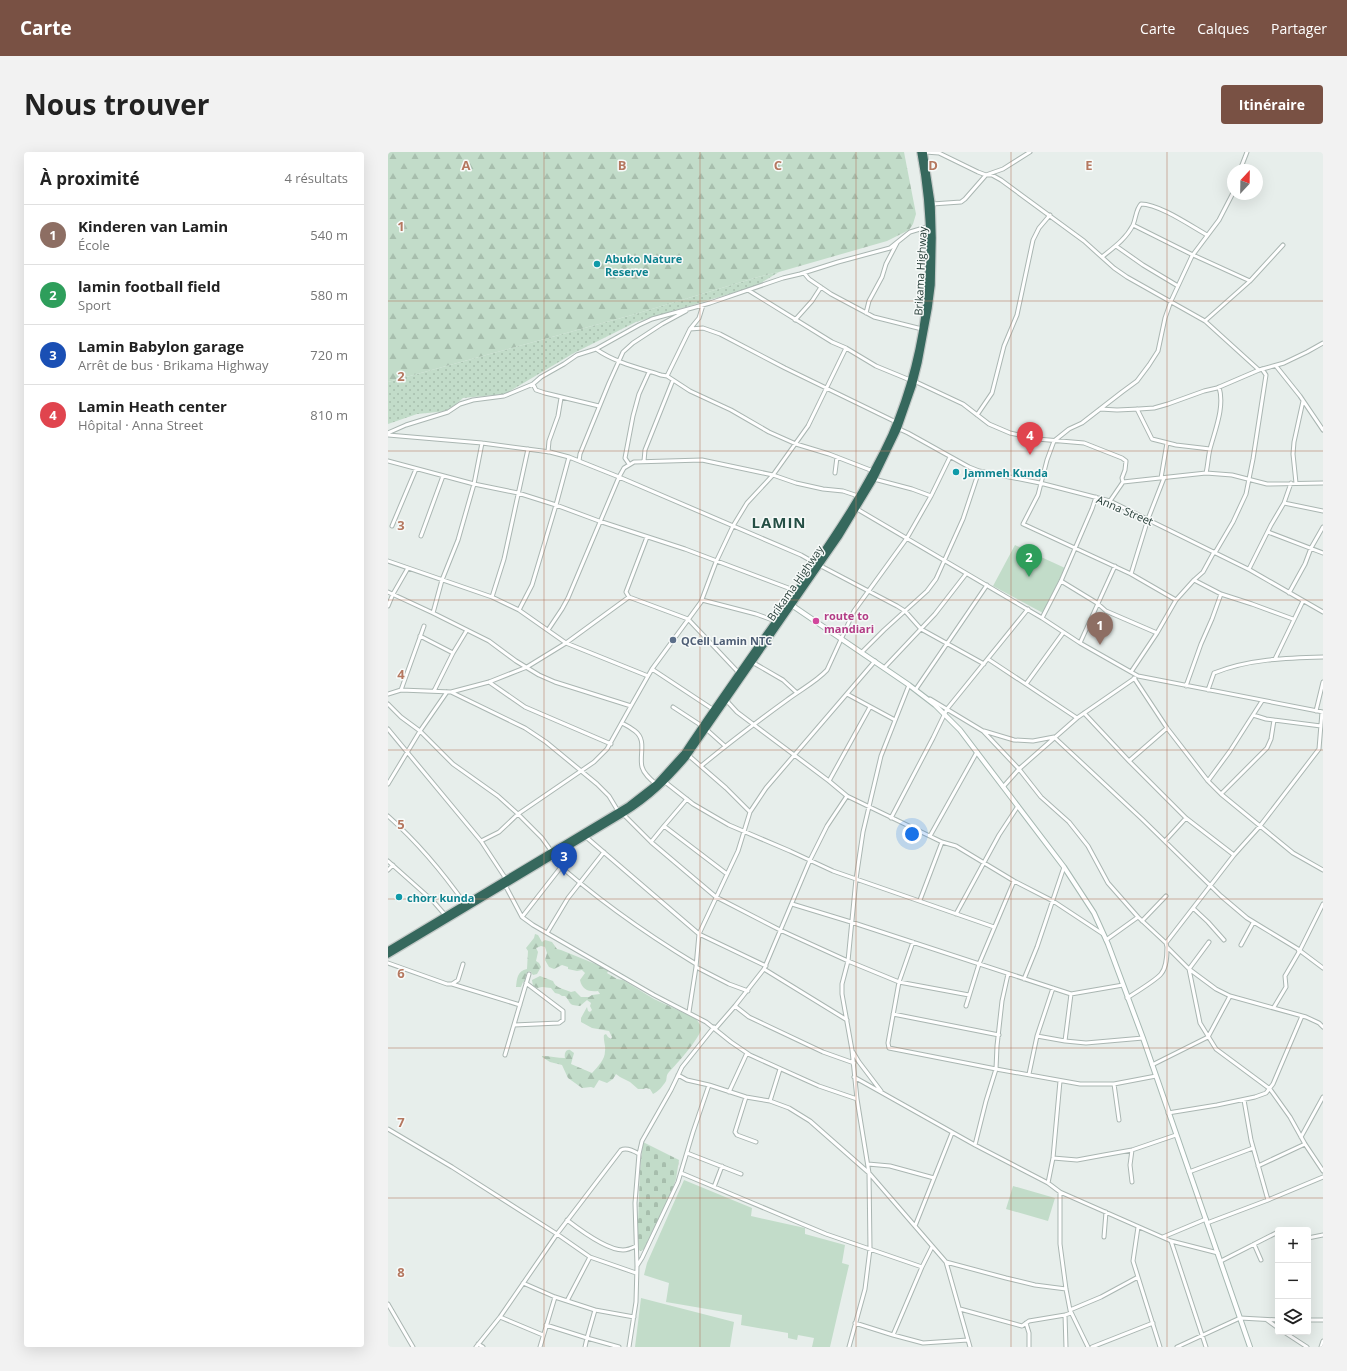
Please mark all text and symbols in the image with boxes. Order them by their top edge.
text: Carte [20,15,72,41]
text: Carte [1140,19,1175,38]
text: Calques [1197,19,1249,38]
text: Partager [1271,19,1327,38]
text: Nous trouver [24,85,210,123]
button: Itinéraire [1221,85,1323,124]
text: A [462,156,471,174]
text: B [618,156,627,174]
text: C [774,156,782,174]
text: D [928,156,938,174]
text: E [1085,156,1093,174]
north arrow [1227,164,1263,200]
text: À proximité [40,167,139,190]
text: 4 résultats [284,169,348,187]
text: Kinderen van Lamin [78,216,228,236]
text: 1 [397,217,405,235]
text: 1 [49,226,57,244]
text: 540 m [310,226,348,244]
street label: Brikama Highway [910,226,930,316]
text: École [78,236,110,254]
place label: Abuko Nature Reserve [605,251,683,279]
marker: Abuko Nature Reserve [592,259,602,269]
text: lamin football field [78,276,221,296]
text: 2 [49,286,57,304]
text: 580 m [310,286,348,304]
text: Sport [78,296,111,314]
text: Lamin Babylon garage [78,336,244,356]
text: 3 [49,346,57,364]
text: 720 m [310,346,348,364]
text: Arrêt de bus · Brikama Highway [78,356,268,374]
text: 2 [397,367,405,385]
text: Lamin Heath center [78,396,227,416]
text: 4 [49,406,57,424]
text: 810 m [310,406,348,424]
text: Hôpital · Anna Street [78,416,203,434]
pin: 4 [1017,422,1043,455]
place label: Jammeh Kunda [963,465,1048,480]
marker: Jammeh Kunda [951,467,961,477]
street label: Anna Street [1094,491,1156,529]
district label: LAMIN [751,512,807,532]
text: 3 [397,516,405,534]
street label: Brikama Highway [763,542,827,624]
pin: 2 [1016,544,1042,577]
place label: route to mandiari [824,608,874,636]
pin: 1 [1087,612,1113,645]
marker: route to mandiari [811,616,821,626]
place label: QCell Lamin NTC [681,633,772,648]
marker: QCell Lamin NTC [668,635,678,645]
text: 4 [397,665,405,683]
text: 5 [397,815,405,833]
your location [902,824,922,844]
pin: 3 [551,843,577,876]
place label: chorr kunda [407,890,474,905]
marker: chorr kunda [394,892,404,902]
text: 6 [397,964,405,982]
text: 7 [397,1113,405,1131]
map controls [1275,1227,1311,1335]
button: + [1275,1227,1311,1263]
text: 8 [397,1263,405,1281]
button: − [1275,1263,1311,1299]
button: layers [1275,1299,1311,1335]

